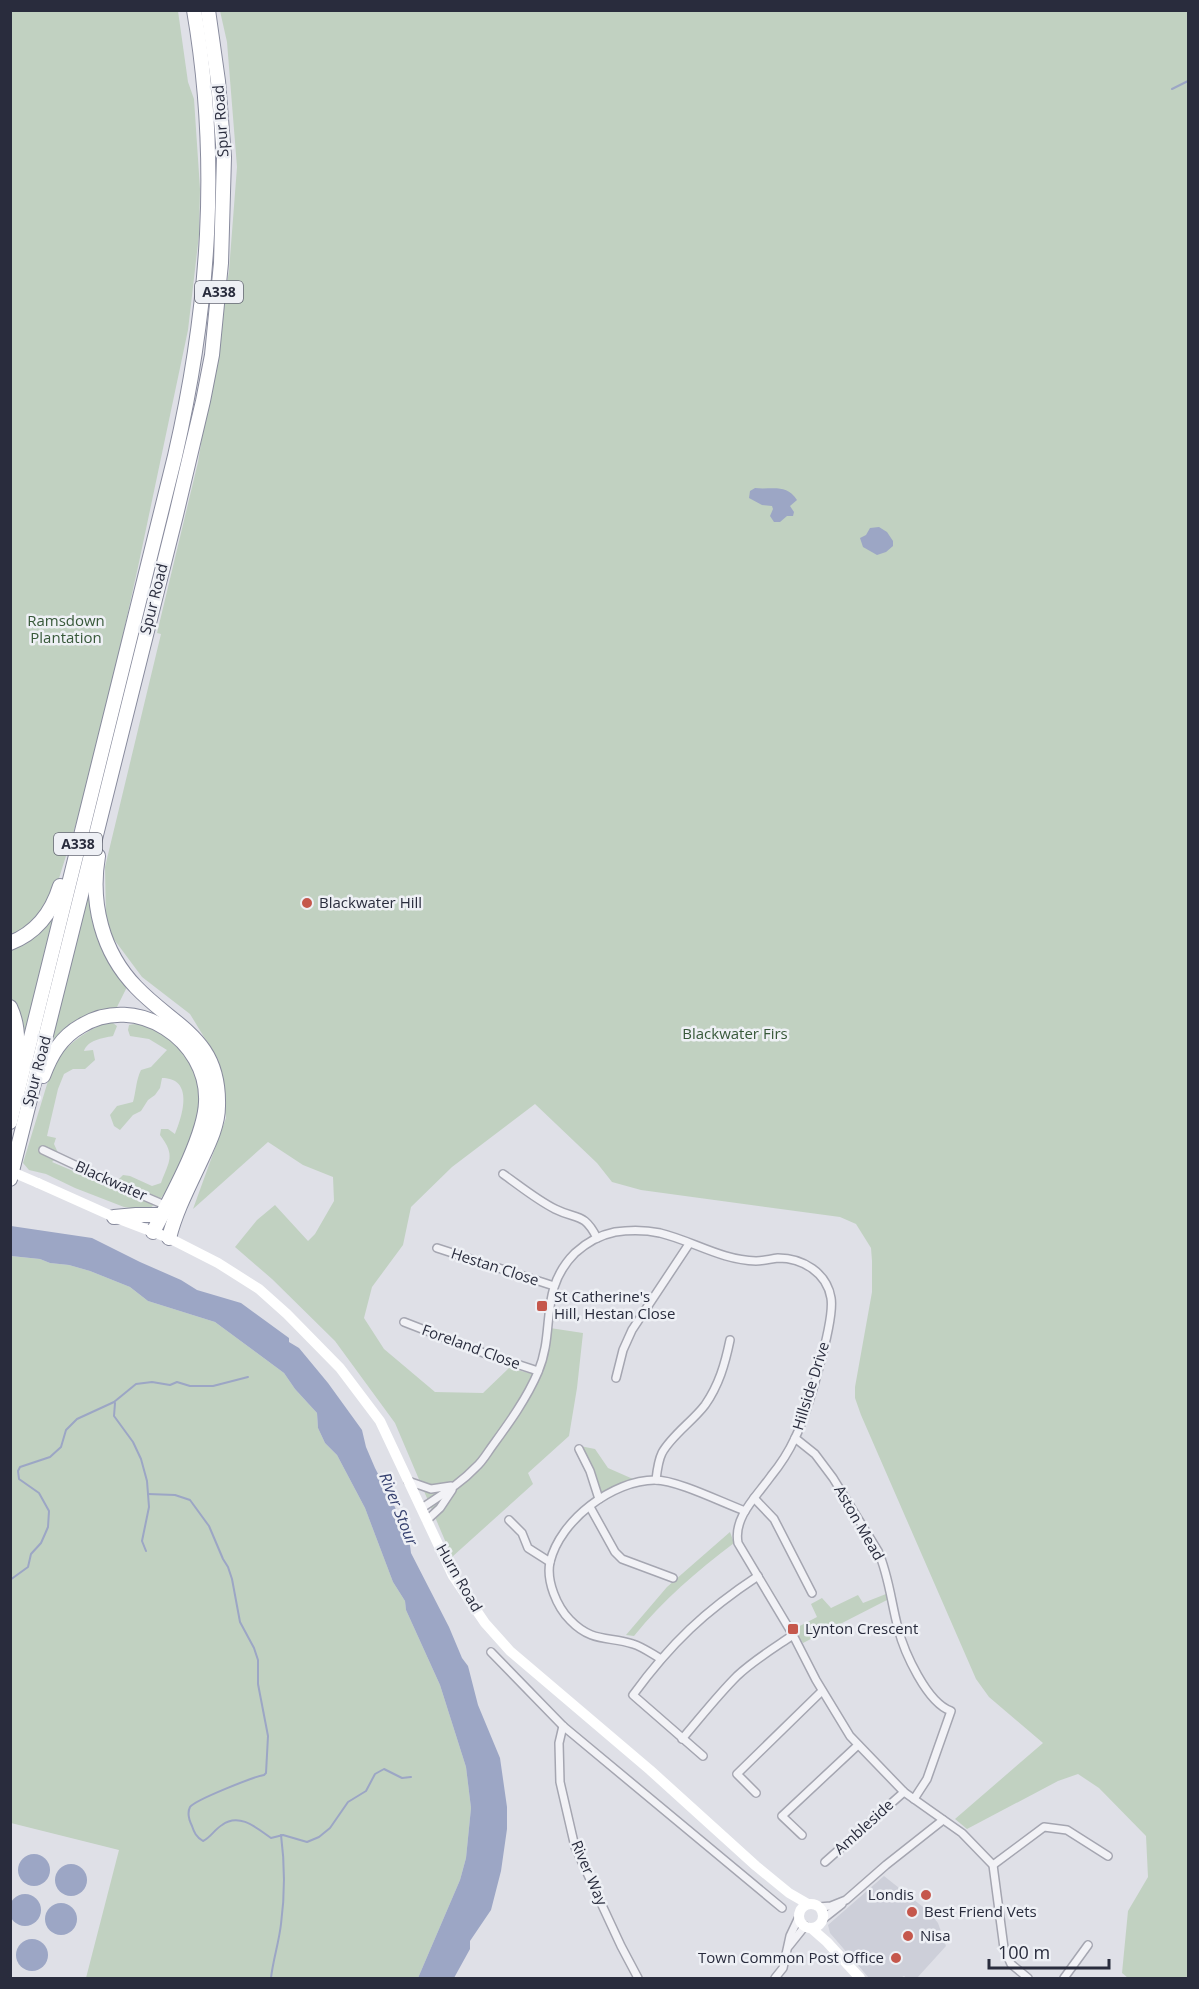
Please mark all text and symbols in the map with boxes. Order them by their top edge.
street label: Spur Road [208,84,233,158]
road number: A338 [195,281,243,303]
street label: Spur Road [135,561,171,636]
park label: Ramsdown Plantation [27,610,105,647]
road number: A338 [54,833,102,855]
place label: Blackwater Hill [319,892,422,912]
marker: Blackwater Hill [300,896,314,910]
park label: Blackwater Firs [682,1023,788,1043]
street label: Spur Road [17,1033,55,1108]
street label: Blackwater [72,1155,151,1205]
street label: Hestan Close [449,1242,542,1290]
place label: St Catherine's Hill, Hestan Close [554,1286,675,1323]
marker: St Catherine's Hill, Hestan Close [535,1299,549,1313]
street label: Foreland Close [419,1319,523,1373]
street label: Hillside Drive [787,1339,833,1432]
water label: River Stour [374,1469,424,1549]
street label: Aston Mead [830,1481,889,1564]
street label: Hurn Road [432,1540,487,1615]
place label: Lynton Crescent [805,1618,918,1638]
marker: Lynton Crescent [786,1622,800,1636]
street label: Ambleside [829,1794,897,1858]
street label: River Way [567,1837,613,1909]
place label: Londis [868,1884,914,1904]
marker: Londis [919,1888,933,1902]
place label: Best Friend Vets [924,1901,1037,1921]
marker: Best Friend Vets [905,1905,919,1919]
place label: Nisa [920,1925,951,1945]
marker: Nisa [901,1929,915,1943]
scale bar [989,1932,1109,1970]
text: 100 m [998,1940,1050,1964]
place label: Town Common Post Office [698,1947,884,1967]
marker: Town Common Post Office [889,1951,903,1965]

